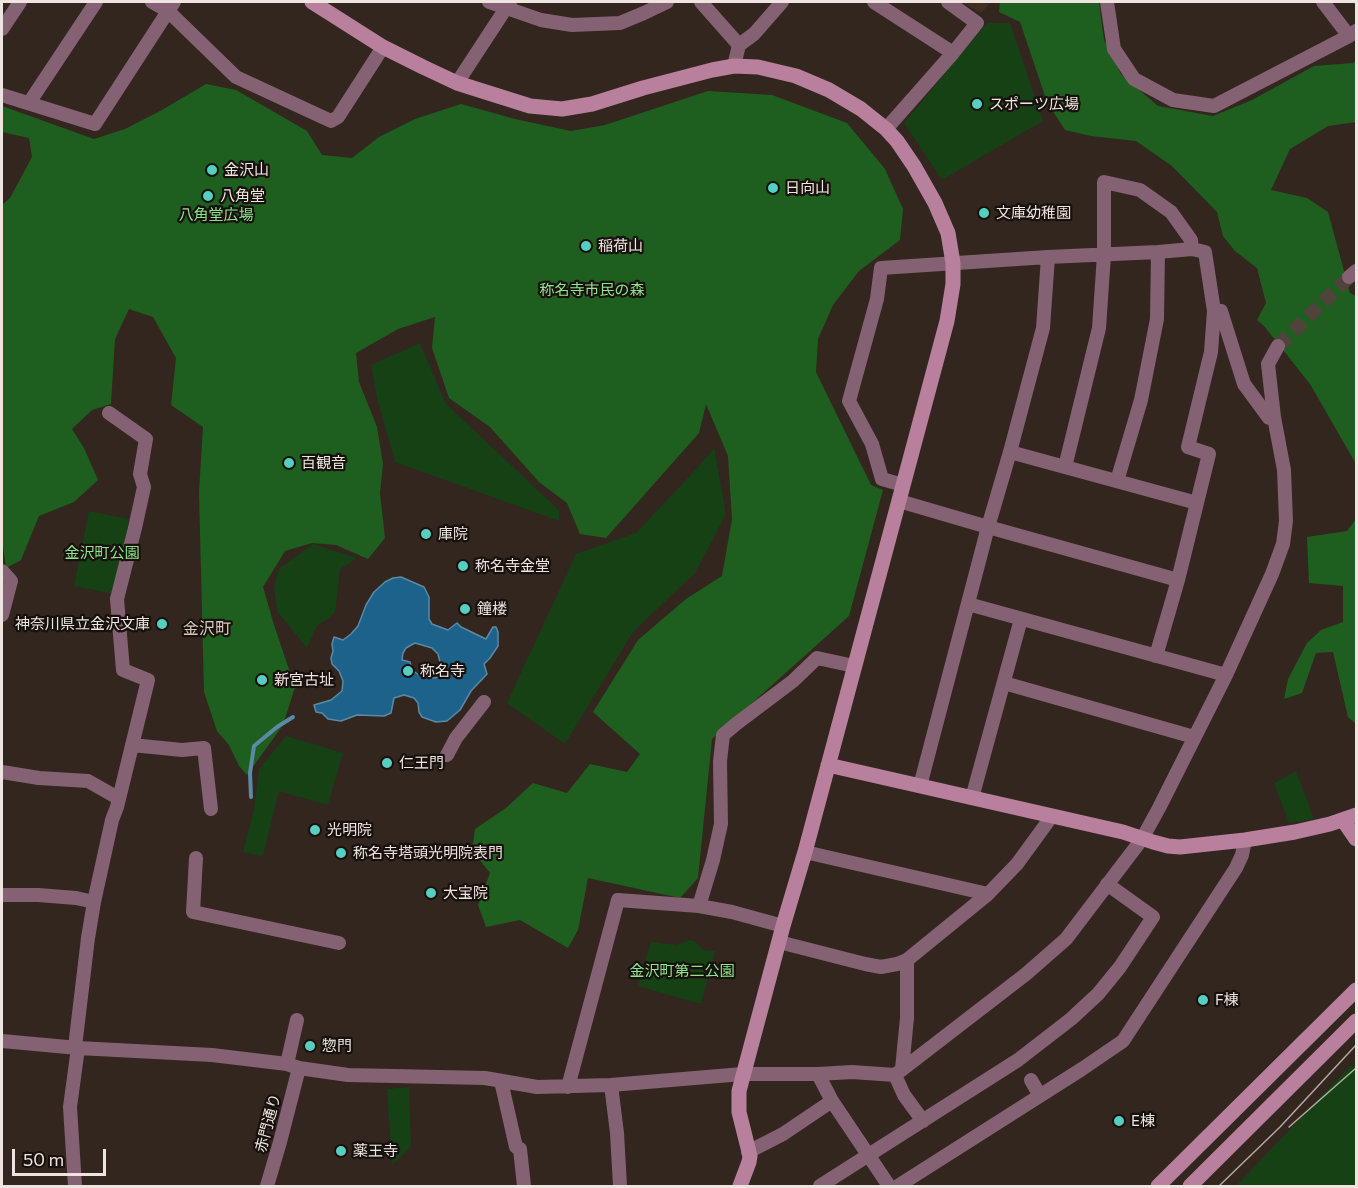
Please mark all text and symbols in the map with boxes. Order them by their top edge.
place label: スポーツ広場 [989,95,1079,113]
marker: スポーツ広場 [970,97,984,111]
place label: 金沢山 [224,161,269,179]
marker: 金沢山 [205,163,219,177]
place label: 日向山 [785,179,830,197]
marker: 日向山 [766,181,780,195]
place label: 八角堂 [220,187,265,205]
marker: 八角堂 [201,189,215,203]
place label: 文庫幼稚園 [996,204,1071,222]
park label: 八角堂広場 [179,206,253,224]
marker: 文庫幼稚園 [977,206,991,220]
place label: 稲荷山 [598,237,643,255]
marker: 稲荷山 [579,239,593,253]
park label: 称名寺市民の森 [540,281,644,299]
place label: 百観音 [301,454,346,472]
marker: 百観音 [282,456,296,470]
place label: 庫院 [438,525,468,543]
marker: 庫院 [419,527,433,541]
park label: 金沢町公園 [65,544,139,562]
place label: 称名寺金堂 [475,557,550,575]
marker: 称名寺金堂 [456,559,470,573]
place label: 鐘楼 [477,600,507,618]
marker: 鐘楼 [458,602,472,616]
place label: 神奈川県立金沢文庫 [15,615,150,633]
marker: 神奈川県立金沢文庫 [155,617,169,631]
district label: 金沢町 [183,619,231,639]
place label: 称名寺 [420,662,465,680]
marker: 称名寺 [401,664,415,678]
place label: 新宮古址 [274,671,334,689]
marker: 新宮古址 [255,673,269,687]
place label: 仁王門 [399,754,444,772]
marker: 仁王門 [380,756,394,770]
place label: 光明院 [327,821,372,839]
marker: 光明院 [308,823,322,837]
place label: 称名寺塔頭光明院表門 [353,844,503,862]
marker: 称名寺塔頭光明院表門 [334,846,348,860]
place label: 大宝院 [443,884,488,902]
marker: 大宝院 [424,886,438,900]
park label: 金沢町第二公園 [630,962,734,980]
place label: F棟 [1215,991,1239,1009]
marker: F棟 [1196,993,1210,1007]
place label: 惣門 [322,1037,352,1055]
marker: 惣門 [303,1039,317,1053]
street label: 赤門通り [252,1092,284,1154]
place label: E棟 [1131,1112,1155,1130]
marker: E棟 [1112,1114,1126,1128]
scale bar [15,1137,110,1175]
place label: 薬王寺 [353,1142,398,1160]
marker: 薬王寺 [334,1144,348,1158]
text: 50 m [23,1148,64,1170]

